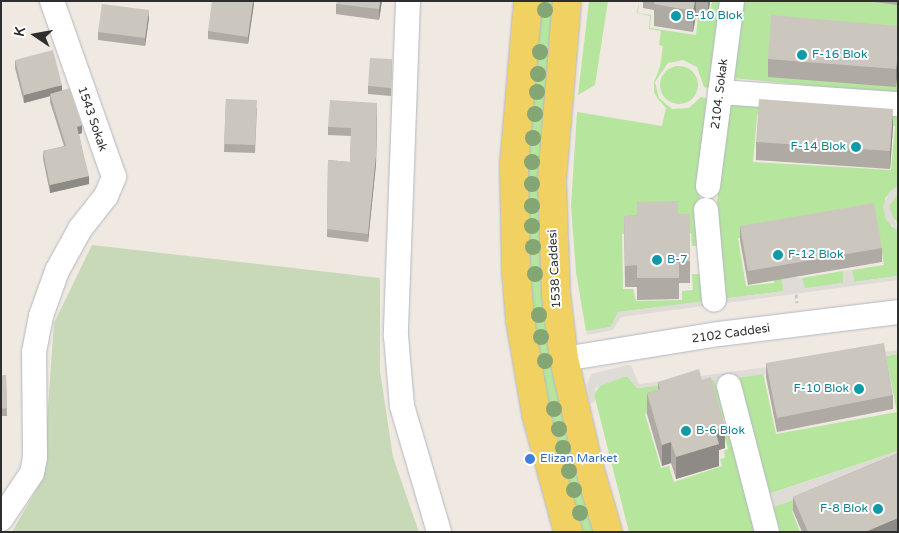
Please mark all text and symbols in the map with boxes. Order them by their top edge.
place label: B-10 Blok [686,9,742,23]
north arrow [10,10,60,60]
marker: B-10 Blok [670,10,682,22]
text: K [11,25,29,38]
place label: F-16 Blok [812,48,867,62]
marker: F-16 Blok [796,49,808,61]
street label: 2104. Sokak [709,58,731,130]
street label: 1543 Sokak [74,85,110,153]
place label: F-14 Blok [791,140,846,154]
marker: F-14 Blok [850,141,862,153]
street label: 1538 Caddesi [546,229,564,309]
place label: F-12 Blok [788,248,843,262]
marker: F-12 Blok [772,249,784,261]
place label: B-7 [667,253,688,267]
marker: B-7 [651,254,663,266]
street label: 2102 Caddesi [691,321,771,347]
place label: F-10 Blok [794,382,849,396]
marker: F-10 Blok [853,383,865,395]
place label: B-6 Blok [696,424,745,438]
marker: B-6 Blok [680,425,692,437]
place label: Elizan Market [540,452,618,466]
marker: Elizan Market [524,453,536,465]
place label: F-8 Blok [820,502,868,516]
marker: F-8 Blok [872,503,884,515]

